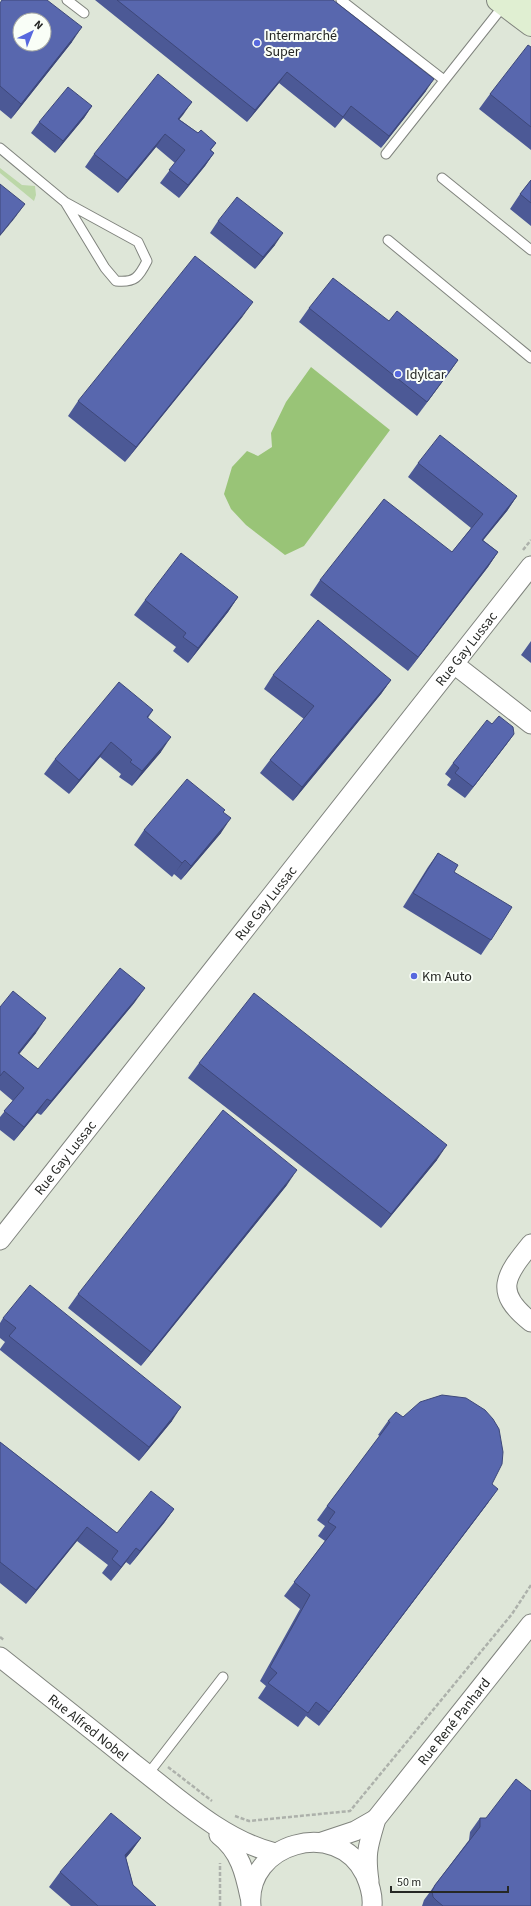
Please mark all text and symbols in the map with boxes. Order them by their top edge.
north arrow [12,12,52,52]
text: N [31,17,46,33]
place label: Intermarché Super [265,26,337,62]
marker: Intermarché Super [252,38,262,48]
place label: Idylcar [406,365,446,385]
marker: Idylcar [393,369,403,379]
street label: Rue Gay Lussac [431,607,503,691]
street label: Rue Gay Lussac [231,862,302,945]
place label: Km Auto [422,967,472,987]
marker: Km Auto [409,971,419,981]
street label: Rue Gay Lussac [30,1116,102,1200]
street label: Rue René Panhard [413,1674,496,1770]
street label: Rue Alfred Nobel [43,1690,133,1767]
scale bar [391,1868,508,1894]
text: 50 m [397,1874,421,1891]

